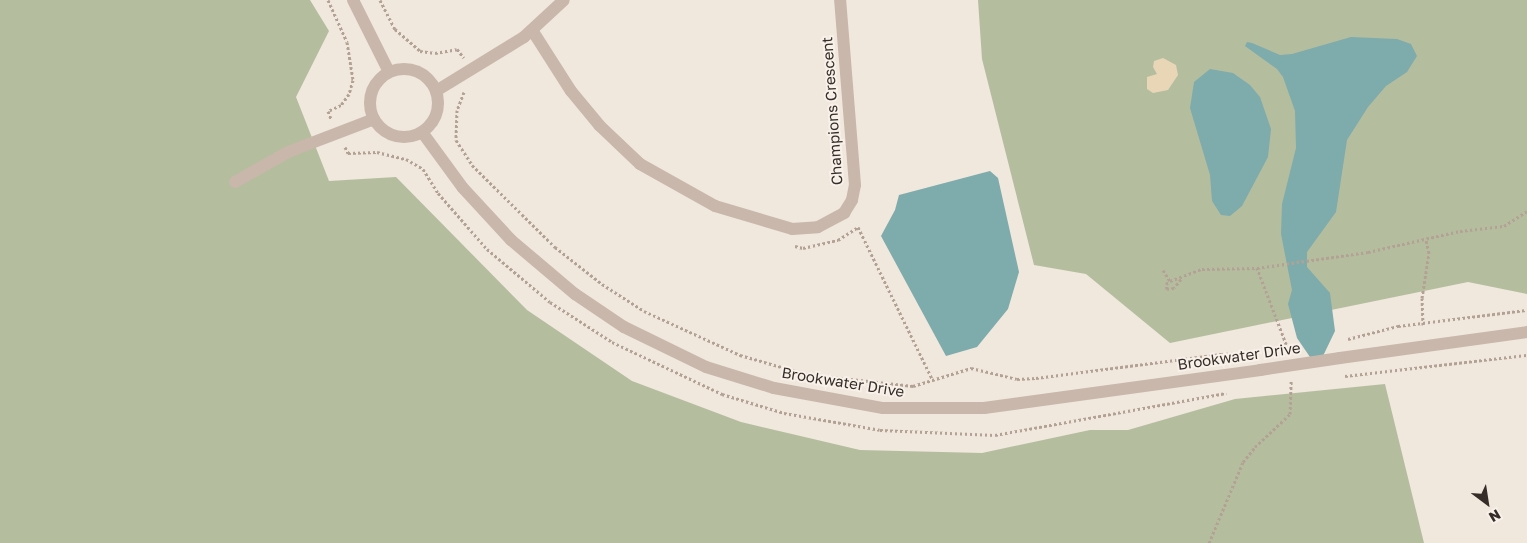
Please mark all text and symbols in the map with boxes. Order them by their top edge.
street label: Champions Crescent [818,36,846,186]
street label: Brookwater Drive [1176,338,1302,374]
street label: Brookwater Drive [780,363,906,401]
north arrow [1462,478,1512,528]
text: N [1486,506,1504,526]

